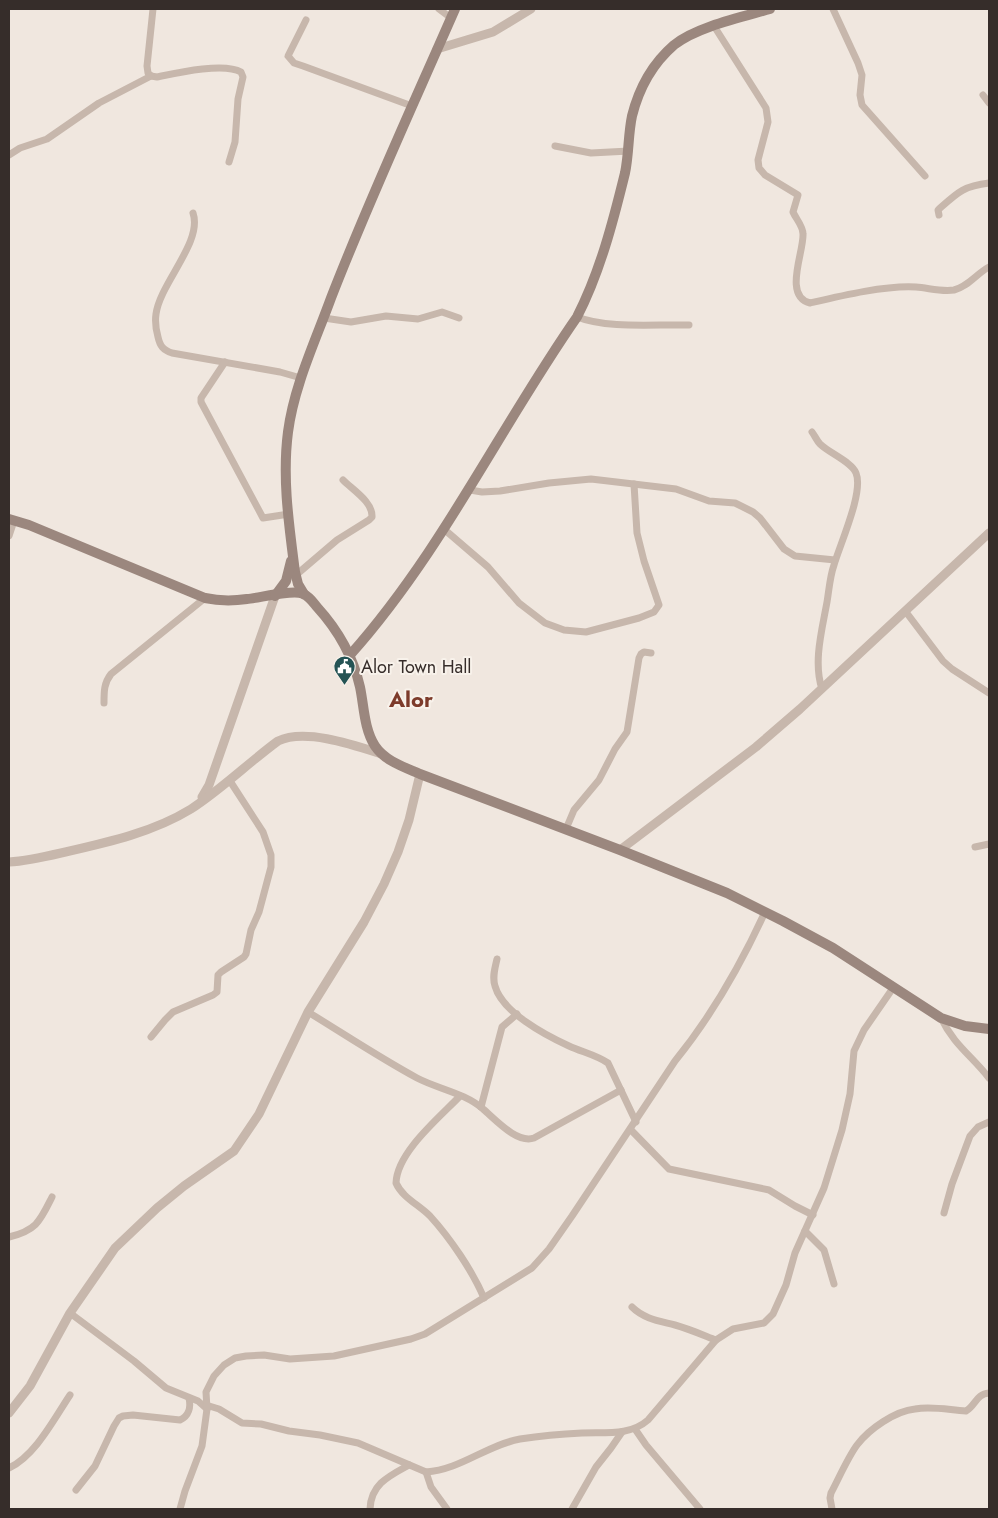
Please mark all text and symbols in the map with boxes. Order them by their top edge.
place label: Alor Town Hall [361,654,471,680]
public building icon: Alor Town Hall [333,655,357,686]
district label: Alor [388,683,433,715]

